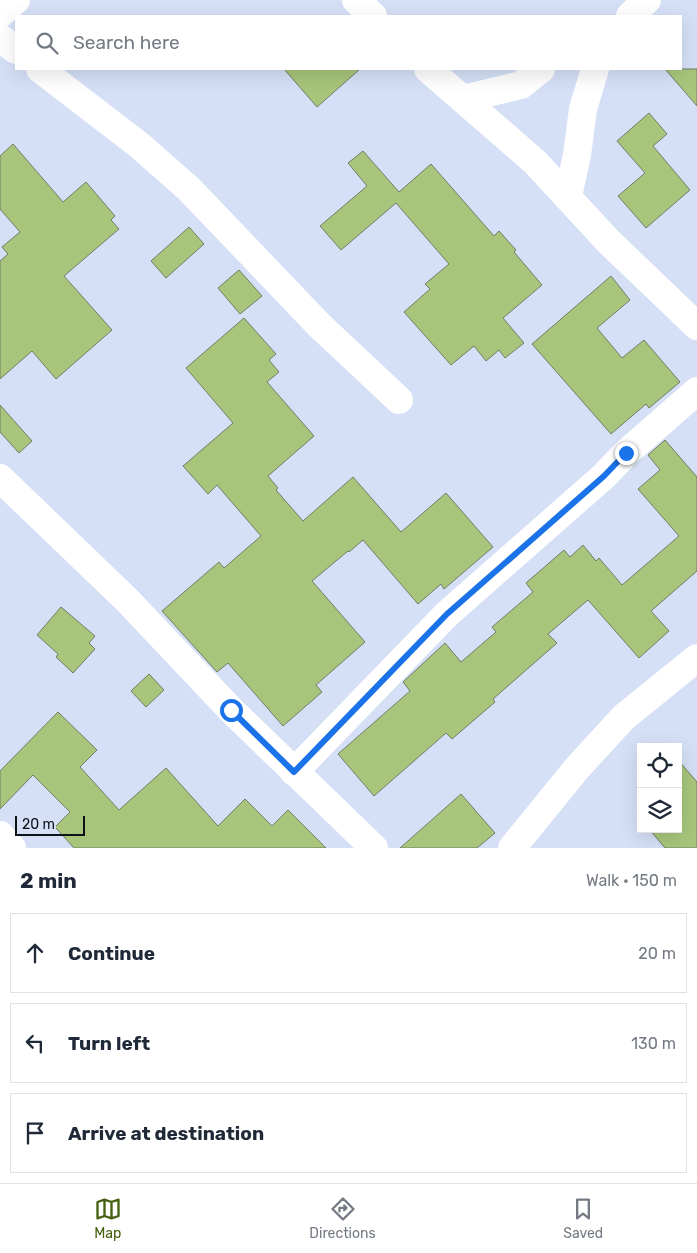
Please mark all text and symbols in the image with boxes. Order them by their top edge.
search box [15,15,682,70]
icon: search [33,29,61,57]
text: Search here [73,31,180,54]
route end [615,442,638,465]
route start [220,699,243,722]
map controls [637,743,682,833]
button: locate [637,743,682,788]
button: layers [637,788,682,833]
scale bar [15,813,85,836]
text: 20 m [22,816,55,833]
text: 2 min [20,868,77,893]
text: Walk · 150 m [586,871,677,890]
icon: ahead [21,939,49,967]
text: Continue [68,942,155,965]
text: 20 m [638,944,676,963]
icon: left [21,1029,49,1057]
text: Turn left [68,1032,150,1055]
text: 130 m [631,1034,676,1053]
icon: arrive [21,1119,49,1147]
text: Arrive at destination [68,1122,264,1145]
tab: Map [94,1195,122,1242]
tab: Directions [309,1195,376,1242]
tab: Saved [563,1195,603,1242]

